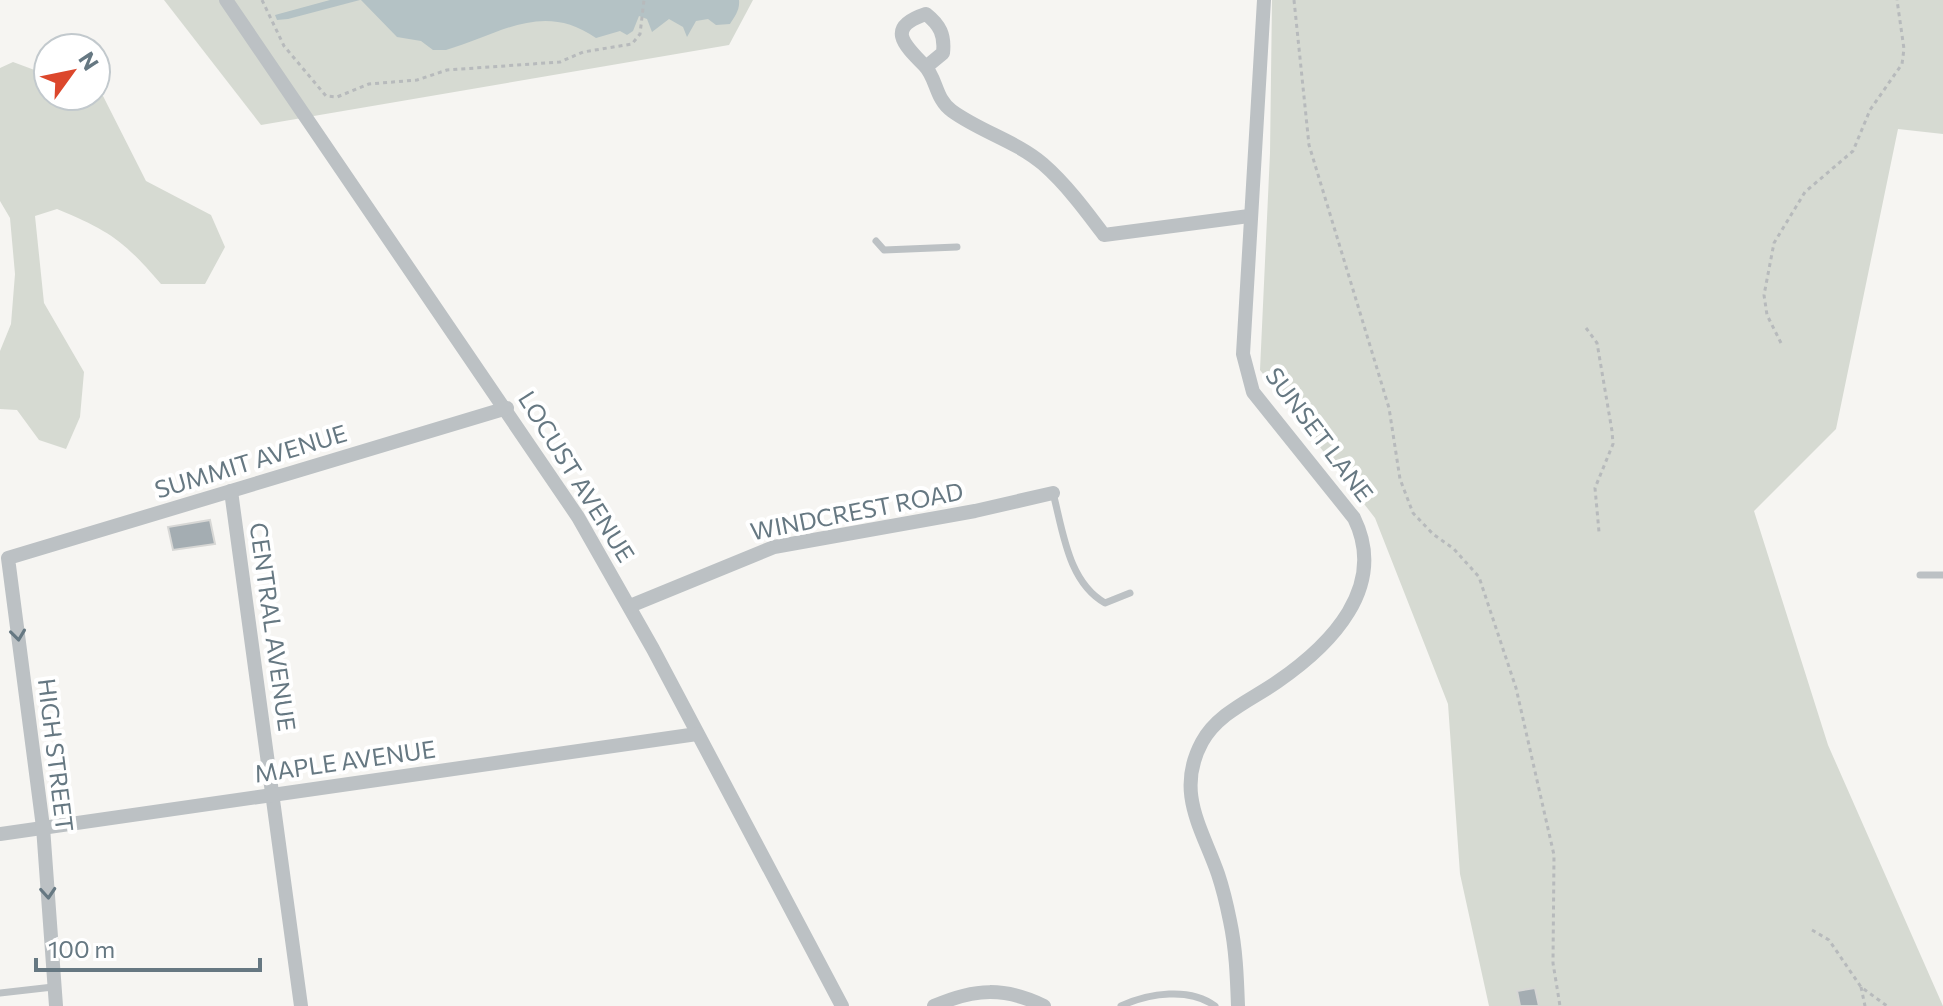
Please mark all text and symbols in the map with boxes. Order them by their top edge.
north arrow [32,32,112,112]
text: N [73,47,105,75]
street label: SUNSET LANE [1260,361,1380,507]
street label: LOCUST AVENUE [513,385,642,567]
street label: SUMMIT AVENUE [151,418,350,504]
street label: WINDCREST ROAD [748,476,966,545]
street label: CENTRAL AVENUE [244,521,302,733]
one-way arrow [9,628,26,642]
street label: HIGH STREET [33,677,80,833]
street label: MAPLE AVENUE [252,733,437,788]
one-way arrow [39,887,56,900]
scale bar [36,922,260,972]
text: 100 m [48,934,115,963]

